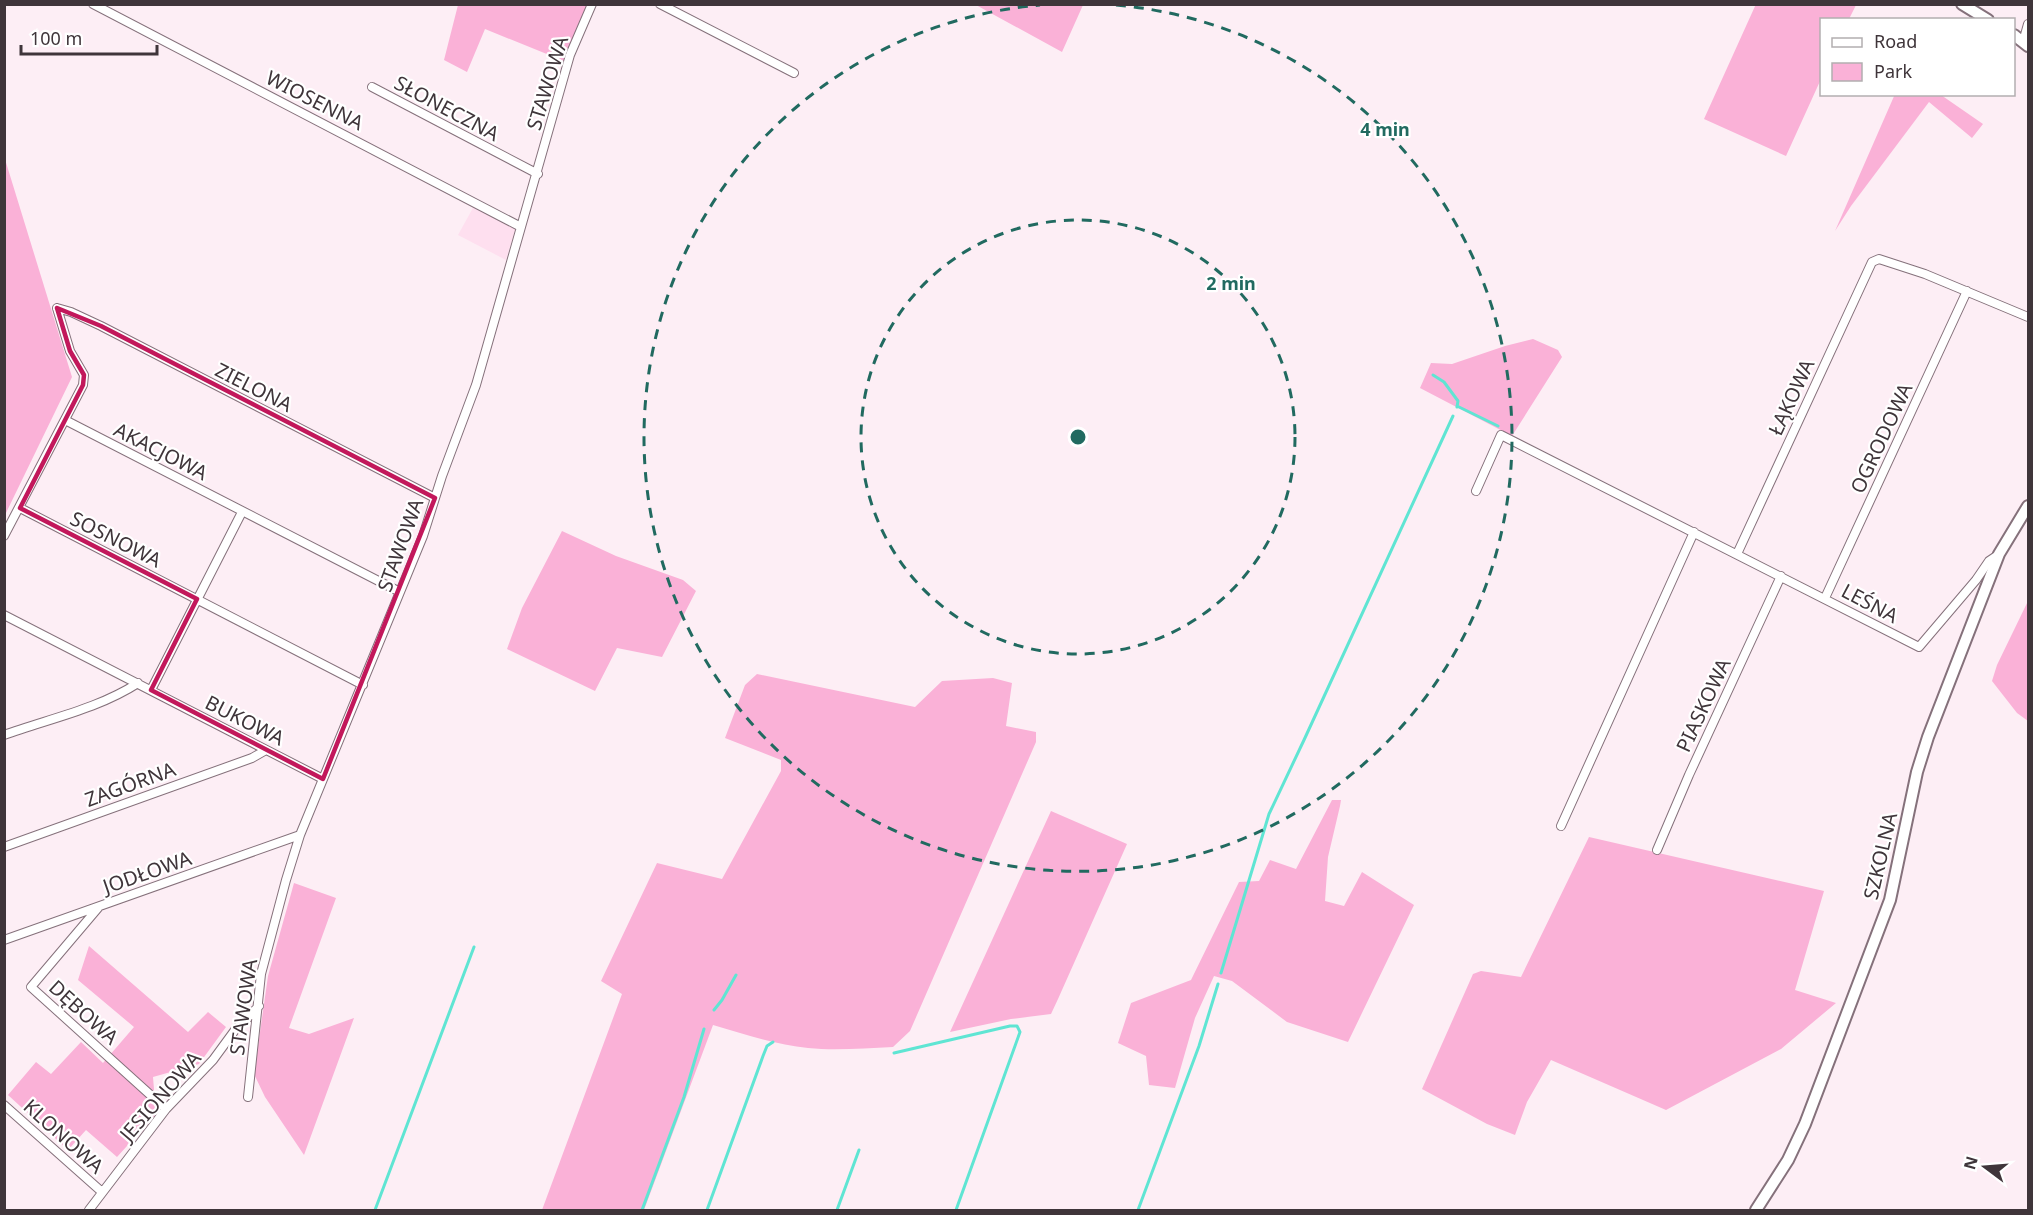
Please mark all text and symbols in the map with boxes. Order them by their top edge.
scale bar [21,18,158,56]
legend [1820,18,2015,96]
text: 100 m [30,26,82,50]
text: Road [1874,29,1917,53]
street label: STAWOWA [520,32,574,133]
text: Park [1874,59,1912,83]
street label: WIOSENNA [262,64,369,136]
street label: SŁONECZNA [390,69,504,147]
text: 4 min [1360,117,1410,141]
text: 2 min [1206,271,1256,295]
street label: ŁĄKOWA [1762,354,1820,440]
street label: ZIELONA [211,356,297,418]
street label: OGRODOWA [1844,378,1918,498]
street label: AKACJOWA [110,416,213,486]
centre of rings [1068,427,1088,447]
street label: STAWOWA [371,495,429,595]
street label: SOSNOWA [66,505,166,574]
street label: LEŚNA [1837,577,1903,629]
street label: PIASKOWA [1670,654,1737,756]
street label: BUKOWA [201,689,289,752]
street label: ZAGÓRNA [81,755,179,813]
street label: SZKOLNA [1857,810,1903,902]
street label: JODŁOWA [97,844,195,900]
street label: STAWOWA [223,957,263,1057]
street label: DĘBOWA [43,974,125,1051]
street label: JESIONOWA [112,1045,207,1148]
street label: KLONOWA [18,1093,110,1179]
north arrow [1955,1137,2015,1197]
text: N [1958,1154,1983,1172]

